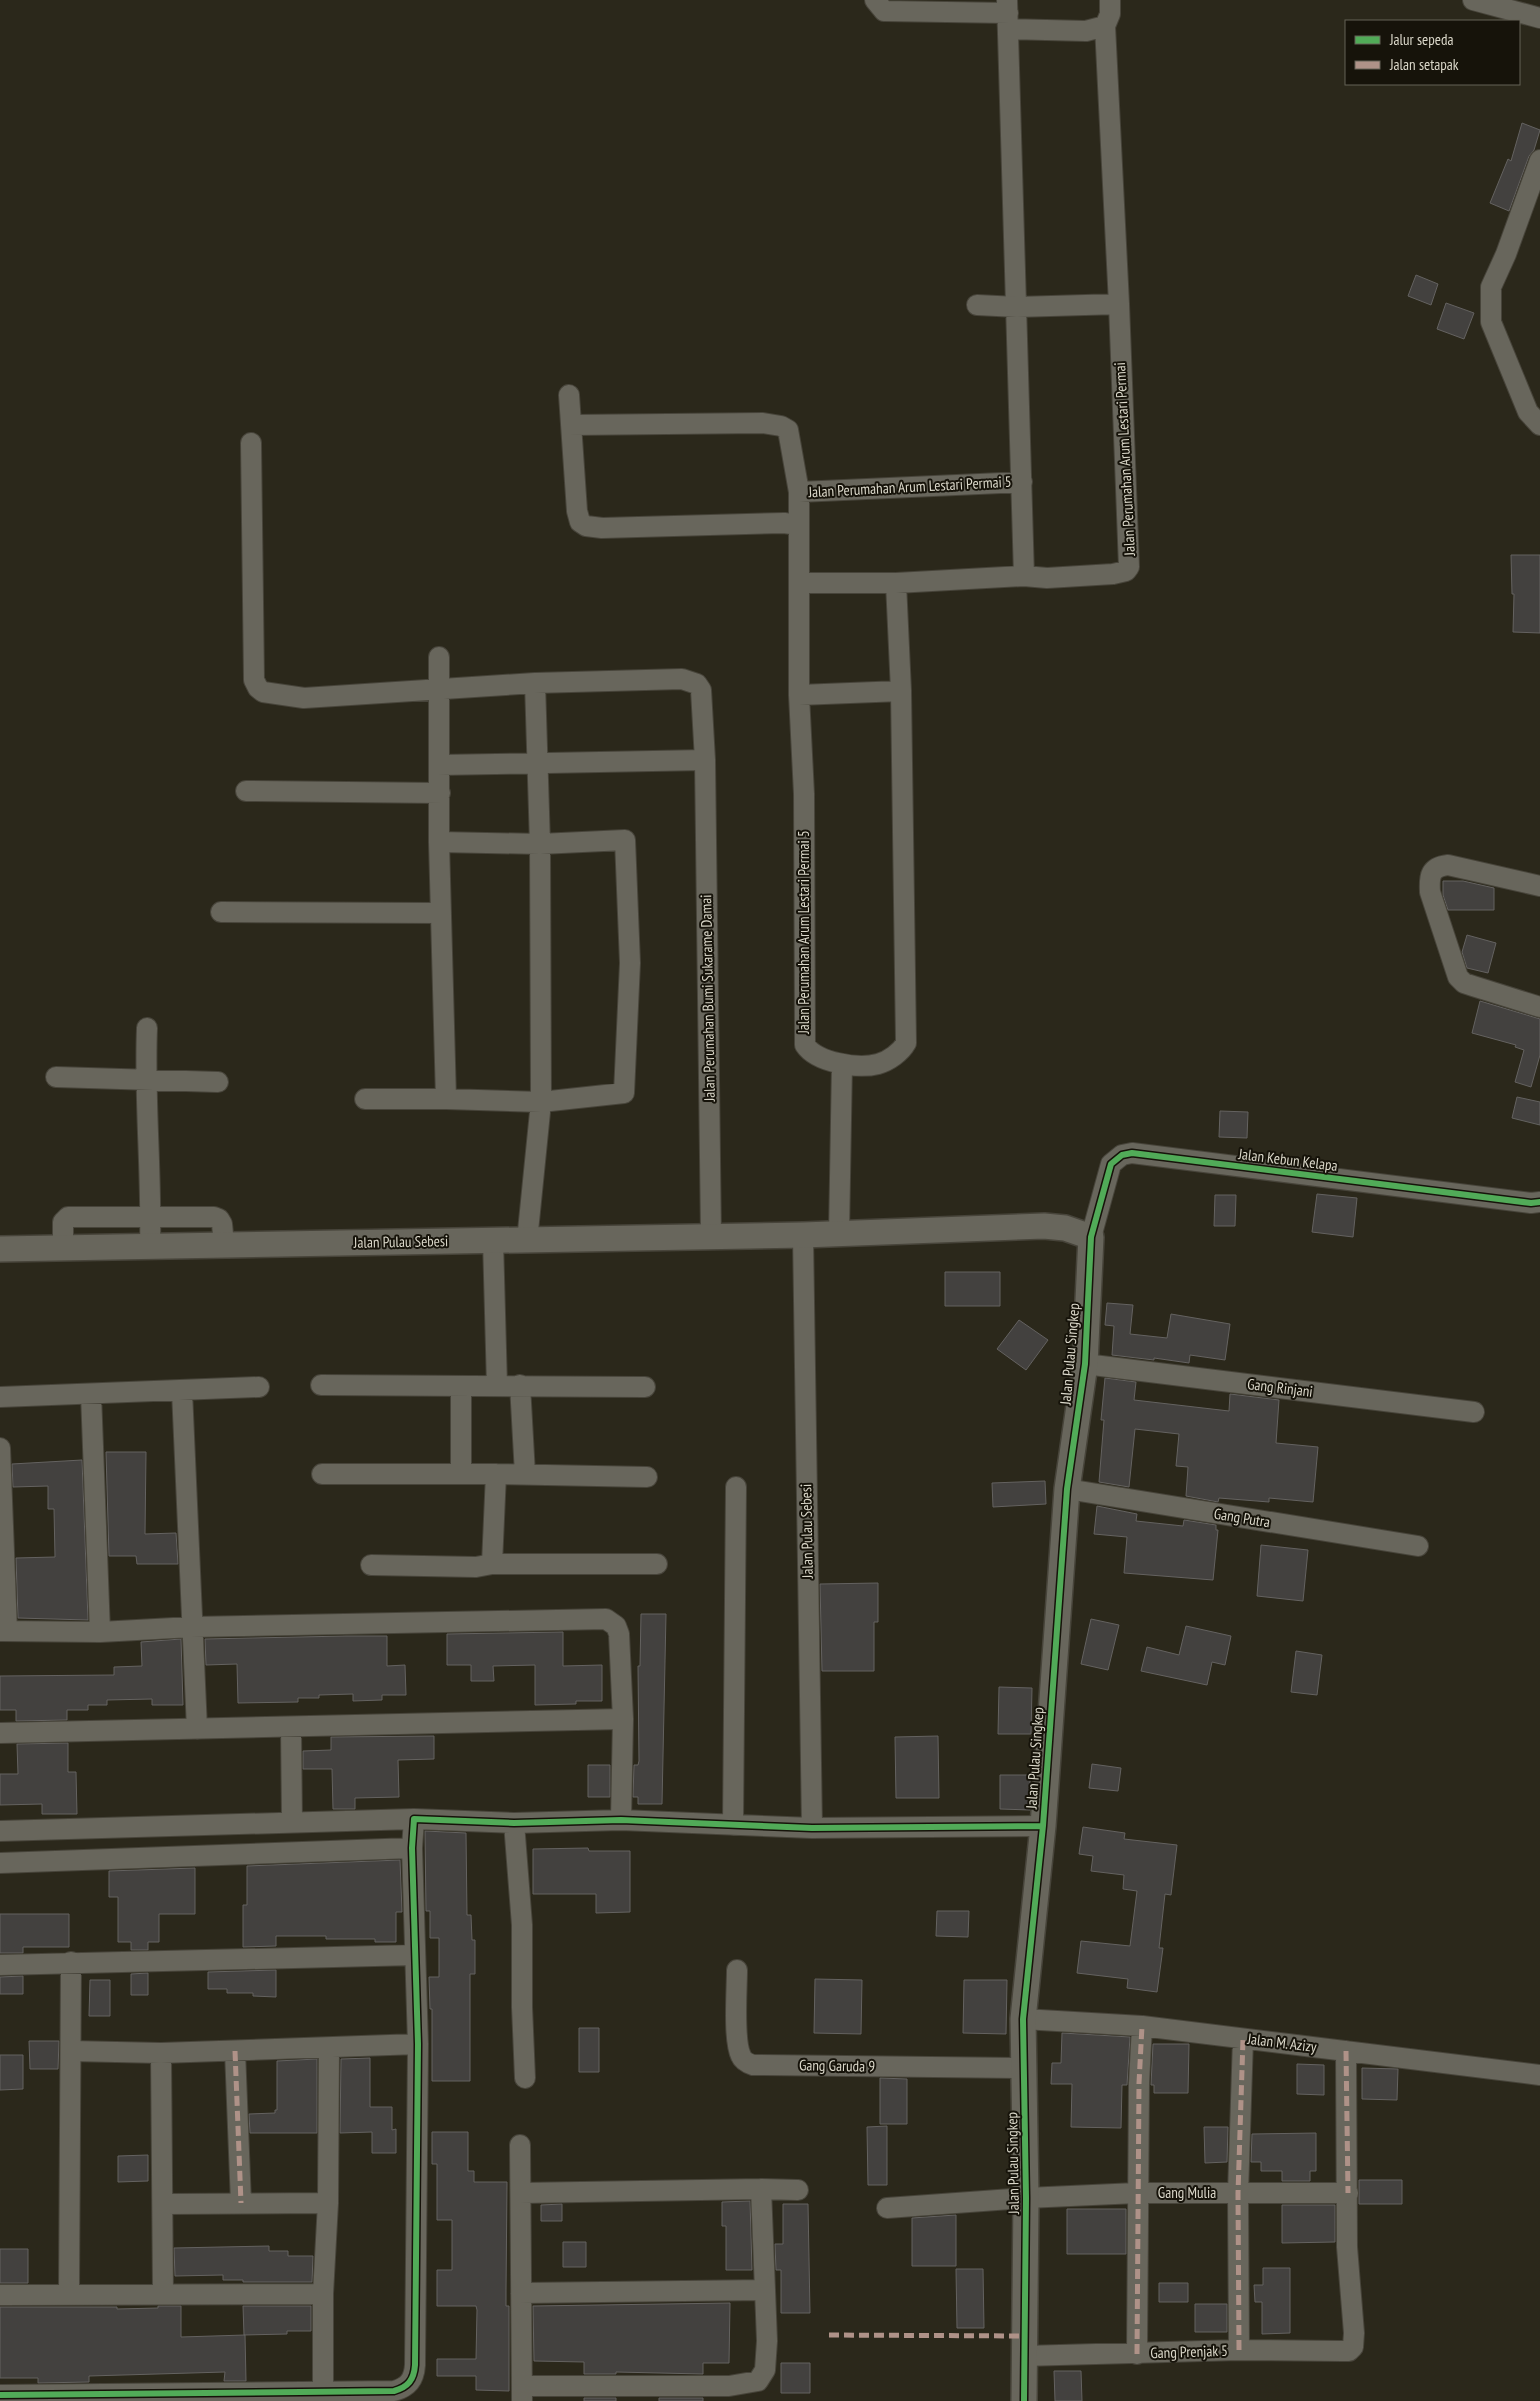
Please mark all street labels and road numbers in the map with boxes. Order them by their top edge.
street label: Jalan Perumahan Arum Lestari Permai [1110,362,1139,557]
street label: Jalan Perumahan Arum Lestari Permai 5 [807,472,1012,501]
street label: Jalan Perumahan Arum Lestari Permai 5 [794,830,813,1035]
street label: Jalan Perumahan Bumi Sukarame Damai [696,894,719,1103]
street label: Jalan Kebun Kelapa [1236,1144,1339,1175]
street label: Jalan Pulau Sebesi [353,1231,448,1252]
street label: Jalan Pulau Singkep [1056,1302,1083,1407]
street label: Gang Rinjani [1246,1374,1314,1401]
street label: Jalan Pulau Sebesi [796,1484,817,1579]
street label: Gang Putra [1213,1504,1272,1531]
street label: Jalan Pulau Singkep [1021,1706,1048,1811]
street label: Jalan M. Azizy [1245,2029,1318,2056]
street label: Gang Garuda 9 [799,2055,875,2076]
street label: Jalan Pulau Singkep [1002,2112,1023,2215]
street label: Gang Mulia [1158,2183,1216,2202]
street label: Gang Prenjak 5 [1150,2341,1228,2362]

